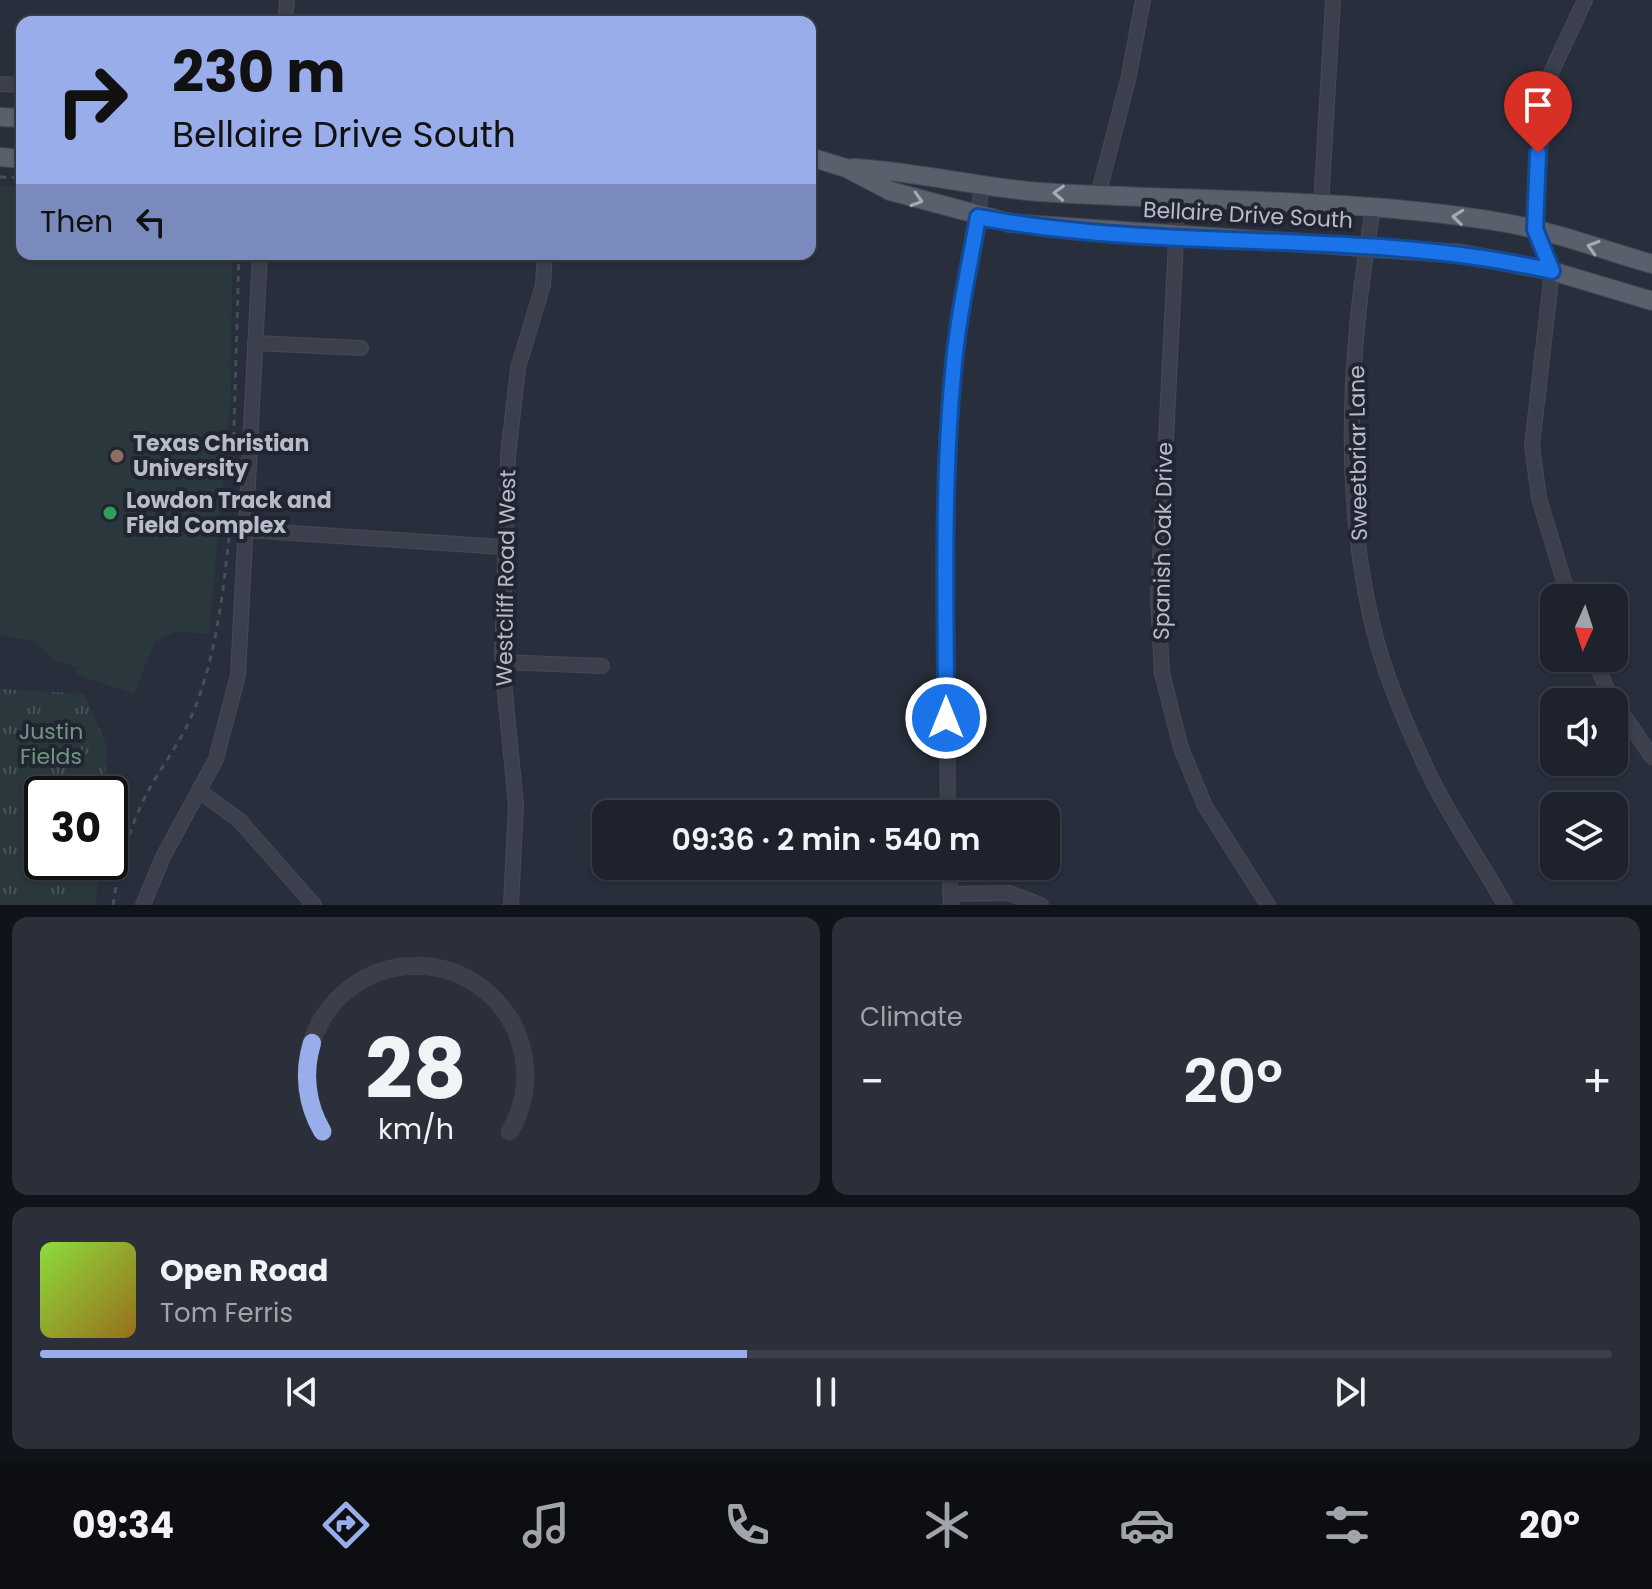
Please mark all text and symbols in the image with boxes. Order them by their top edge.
text: 230 m [172,33,346,112]
icon: right [40,48,144,152]
pin [1504,71,1572,153]
icon: arrive [1516,83,1560,127]
text: Bellaire Drive South [172,109,516,160]
one-way arrow [1052,184,1064,201]
one-way arrow [909,191,923,207]
street label: Bellaire Drive South [1142,194,1354,236]
text: Then [40,200,113,243]
icon: left [129,200,173,244]
one-way arrow [1451,208,1464,225]
one-way arrow [1587,240,1601,256]
street label: Sweetbriar Lane [1341,365,1375,541]
place label: Texas Christian University [133,428,309,484]
street label: Spanish Oak Drive [1146,442,1180,640]
marker: Texas Christian University [108,447,126,465]
street label: Westcliff Road West [489,469,523,687]
place label: Lowdon Track and Field Complex [126,485,332,541]
marker: Lowdon Track and Field Complex [101,504,119,522]
north arrow [1540,584,1628,672]
map controls [1540,584,1628,880]
position arrow [904,676,988,760]
button: sound [1540,688,1628,776]
park label: Justin Fields [19,716,83,772]
speed limit sign: 30 [24,776,128,880]
button: layers [1540,792,1628,880]
text: 09:36 · 2 min · 540 m [671,818,981,861]
text: Climate [860,999,963,1035]
text: 28 [365,1011,467,1127]
text: 20° [1183,1040,1283,1124]
text: − [860,1051,884,1112]
text: + [1582,1051,1612,1112]
text: km/h [378,1109,454,1149]
text: Open Road [160,1249,328,1292]
text: Tom Ferris [160,1295,293,1331]
icon: previous [280,1370,324,1414]
icon: pause [804,1370,848,1414]
icon: next [1328,1370,1372,1414]
icon: directions [318,1497,374,1553]
icon: music [518,1497,574,1553]
icon: phone [719,1497,775,1553]
icon: climate [919,1497,975,1553]
icon: car [1119,1497,1175,1553]
icon: filters [1319,1497,1375,1553]
text: 09:34 [72,1500,174,1551]
text: 20° [1519,1500,1580,1551]

